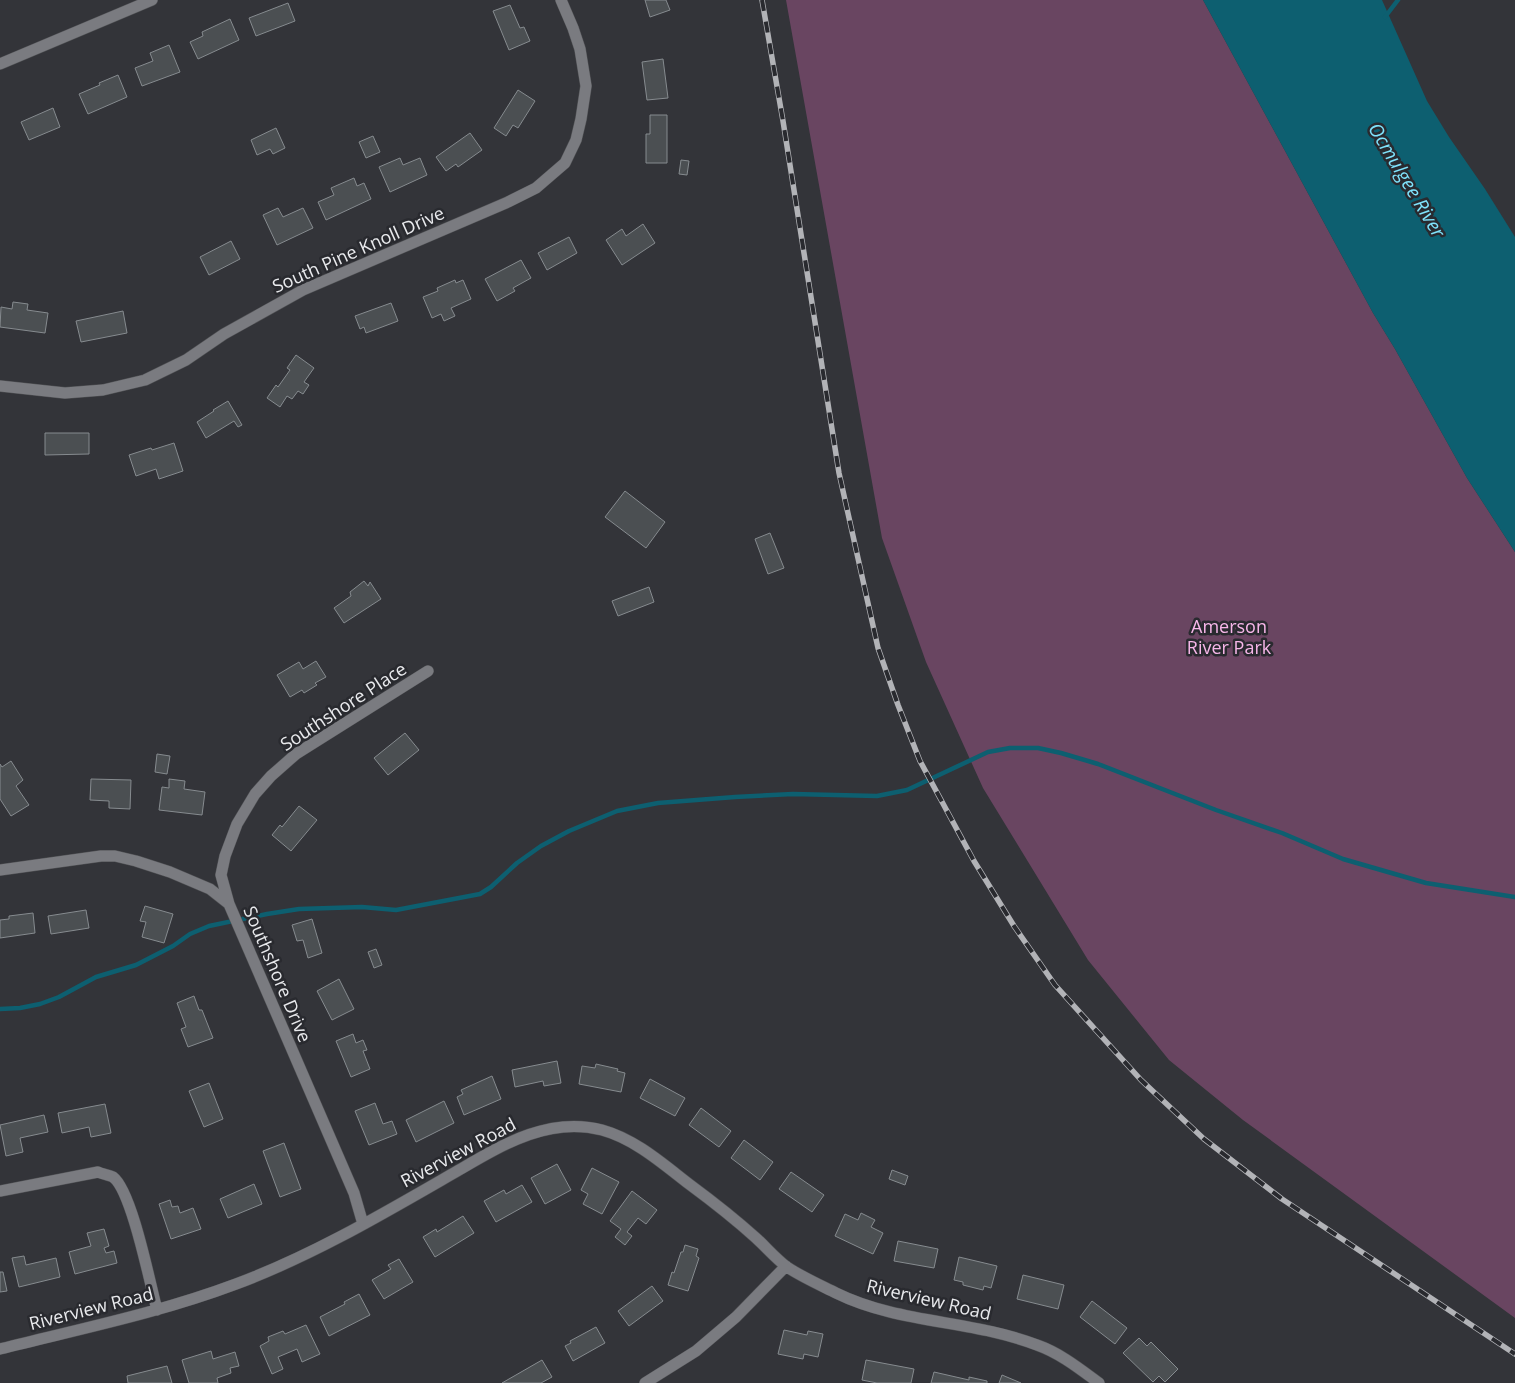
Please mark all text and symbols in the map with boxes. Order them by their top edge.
water label: Ocmulgee River [1362,118,1452,244]
street label: South Pine Knoll Drive [268,200,448,298]
park label: Amerson River Park [1187,614,1272,659]
street label: Southshore Place [275,656,411,756]
street label: Southshore Drive [238,902,318,1046]
street label: Riverview Road [396,1112,520,1192]
street label: Riverview Road [864,1273,994,1325]
street label: Riverview Road [26,1281,156,1335]

